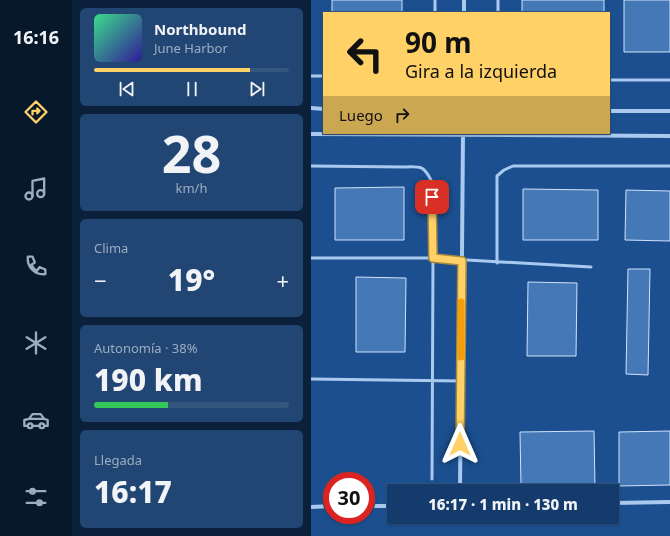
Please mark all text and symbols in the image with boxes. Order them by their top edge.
text: Northbound [154,19,246,39]
text: 90 m [405,23,472,61]
text: 16:16 [13,25,59,49]
icon: left [339,28,391,80]
text: June Harbor [154,39,228,57]
text: Gira a la izquierda [405,59,557,83]
icon: previous [116,78,138,100]
icon: pause [181,78,203,100]
icon: next [246,78,268,100]
icon: directions [22,98,50,126]
icon: right [391,104,413,126]
text: Luego [339,105,383,125]
text: 28 [162,117,221,188]
icon: music [22,175,50,203]
text: km/h [176,179,207,197]
pin [415,180,449,214]
icon: arrive [421,186,443,208]
text: Clima [94,239,128,257]
icon: phone [22,252,50,280]
text: 19° [168,259,215,300]
text: − [94,265,107,295]
text: + [276,265,289,295]
icon: climate [22,329,50,357]
text: Autonomía · 38% [94,339,198,357]
text: 190 km [94,359,203,400]
icon: car [22,406,50,434]
position arrow [439,423,481,465]
text: Llegada [94,451,142,469]
text: 16:17 [94,471,172,512]
speed limit sign: 30 [323,472,375,524]
icon: filters [22,483,50,511]
text: 16:17 · 1 min · 130 m [428,494,578,514]

